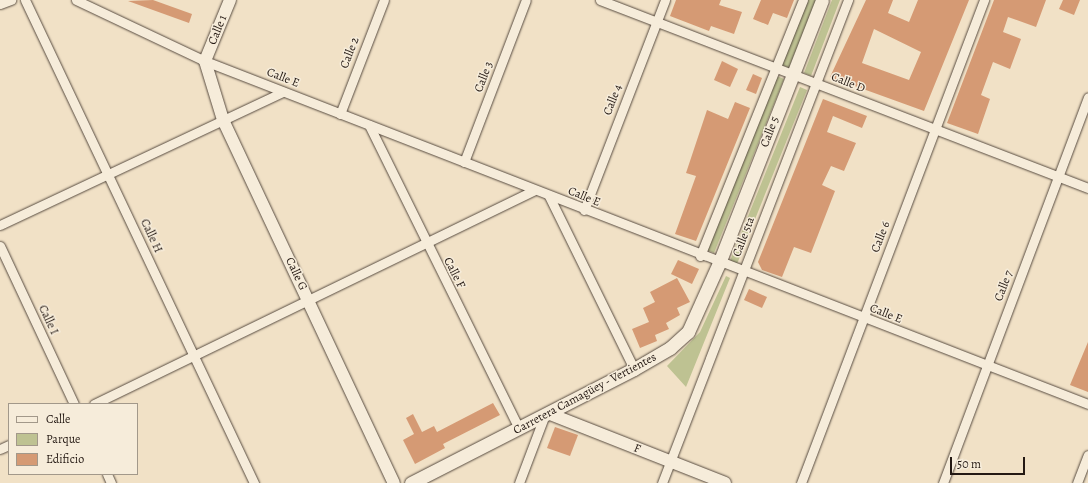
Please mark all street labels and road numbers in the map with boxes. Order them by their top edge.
street label: Calle 1 [206,13,230,47]
street label: Calle 2 [337,35,363,71]
street label: Calle 3 [472,60,496,94]
street label: Calle E [265,65,301,91]
street label: Calle D [829,70,867,96]
street label: Calle 4 [601,82,625,118]
street label: Calle 5 [758,115,782,149]
street label: Calle E [566,184,602,210]
street label: Calle 5ta [730,215,758,259]
street label: Calle H [137,217,165,255]
street label: Calle 6 [868,219,894,255]
street label: Calle G [282,255,310,293]
street label: Calle F [440,255,468,291]
street label: Calle 7 [992,269,1016,303]
street label: Calle E [868,301,904,327]
street label: Calle I [35,303,61,337]
street label: Carretera Camagüey - Vertientes [511,350,659,438]
street label: F [632,441,642,457]

